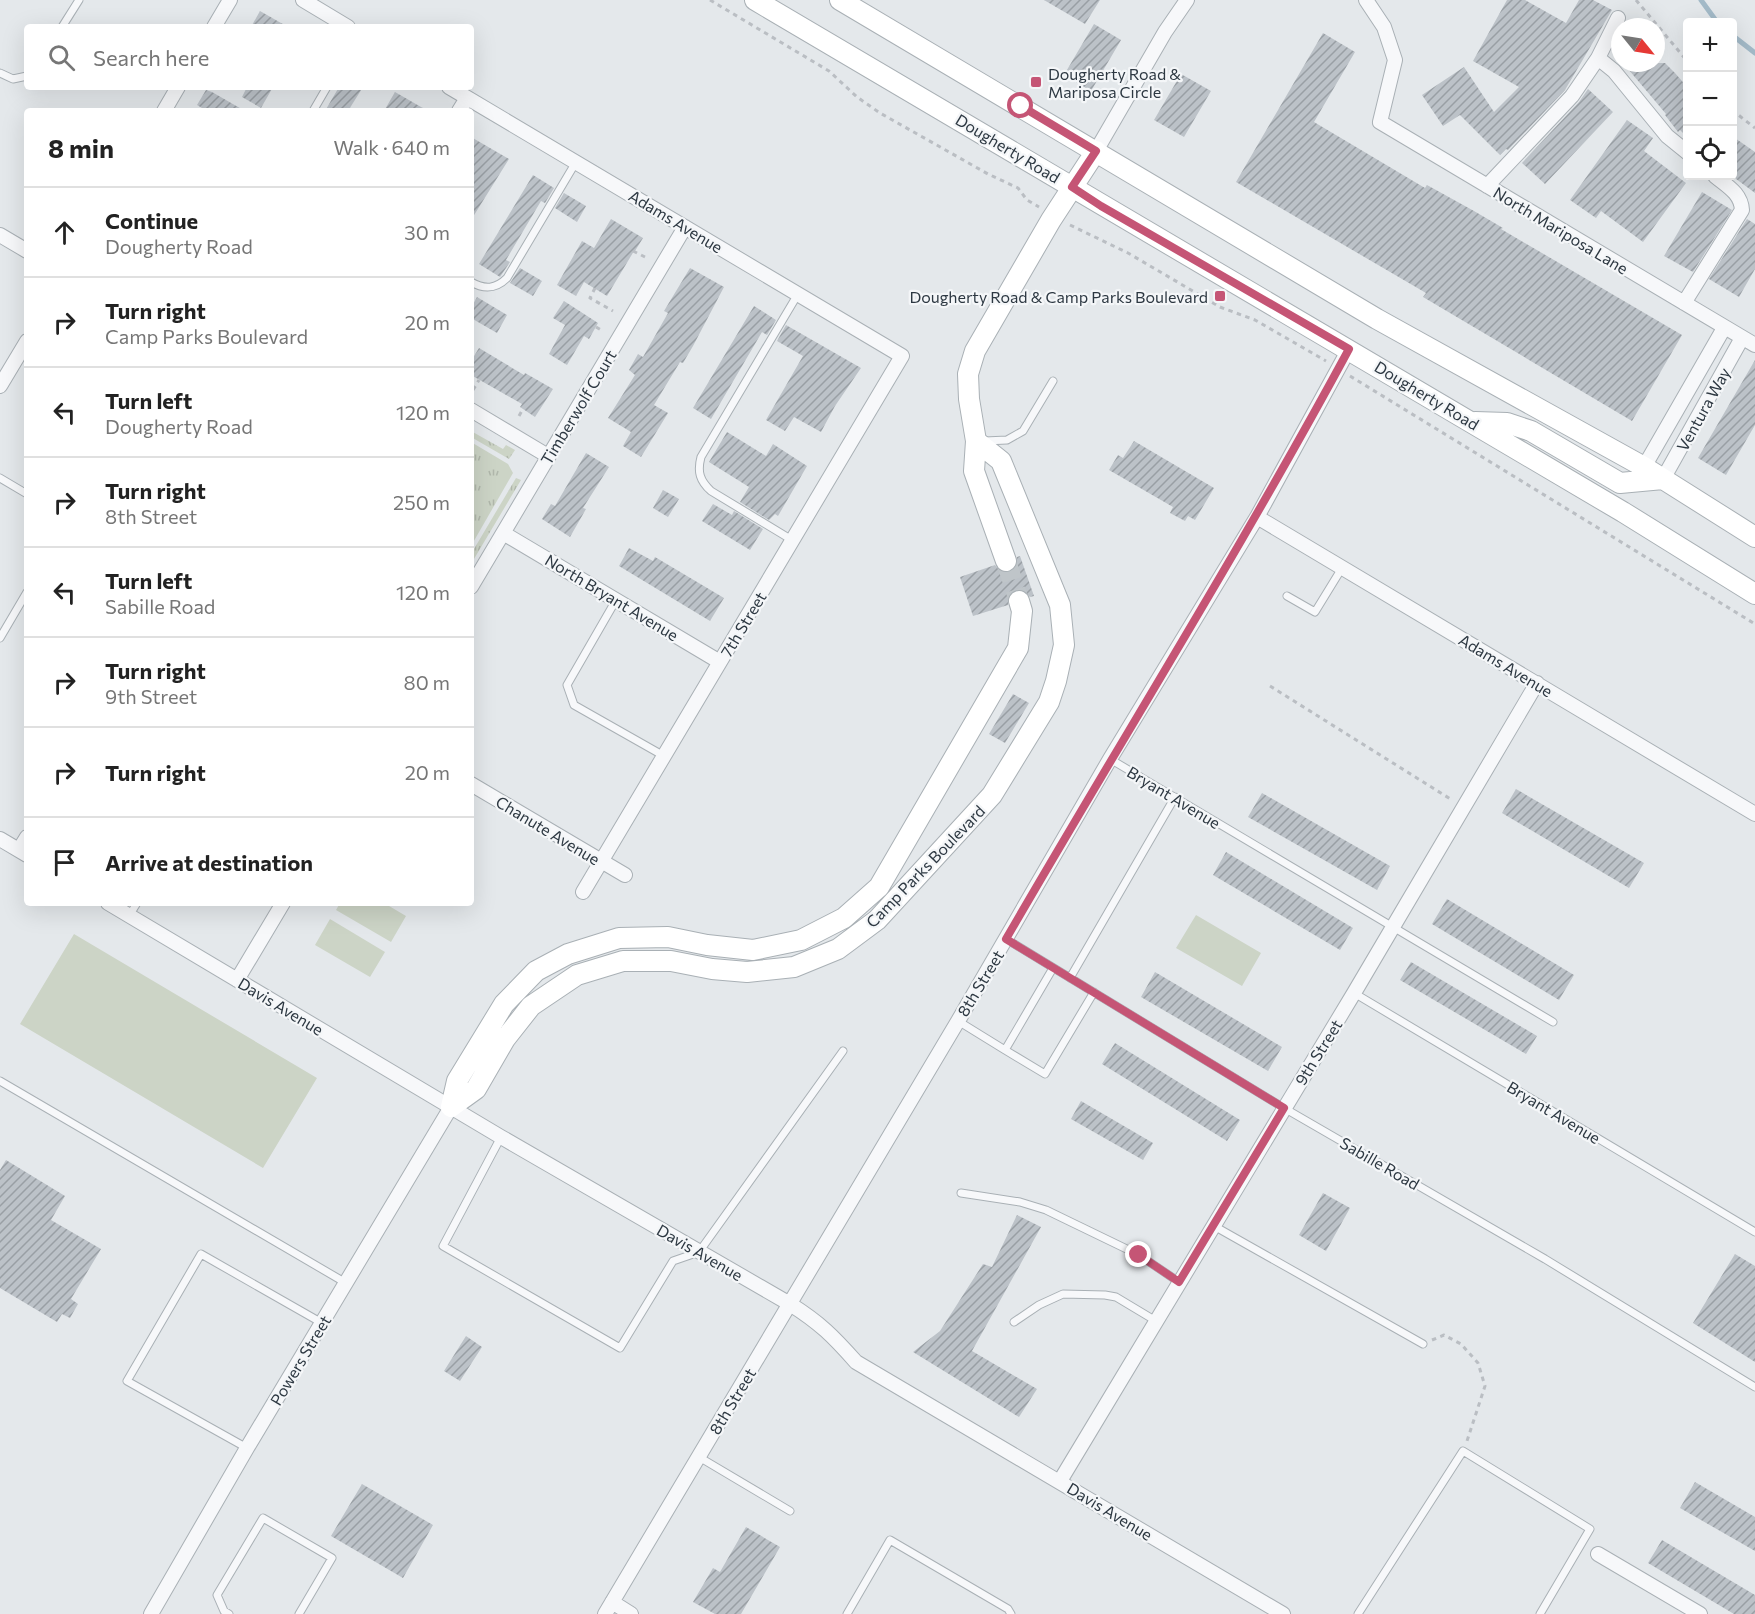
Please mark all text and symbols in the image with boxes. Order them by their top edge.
north arrow [1611,18,1665,72]
map controls [1683,18,1737,180]
button: + [1683,18,1737,72]
search box [24,24,474,90]
icon: search [45,41,78,74]
text: Search here [93,44,209,71]
place label: Dougherty Road & Mariposa Circle [1048,64,1181,101]
button: − [1683,72,1737,126]
marker: Dougherty Road & Mariposa Circle [1029,75,1043,89]
route start [1007,92,1033,118]
street label: Dougherty Road [952,109,1064,187]
button: locate [1683,126,1737,180]
text: 8 min [48,132,114,163]
text: Walk · 640 m [333,135,450,159]
street label: North Mariposa Lane [1490,182,1632,278]
street label: Adams Avenue [626,186,726,256]
text: Continue [105,207,198,234]
icon: ahead [48,216,81,249]
text: 30 m [404,220,450,244]
text: Dougherty Road [105,234,253,258]
place label: Dougherty Road & Camp Parks Boulevard [909,287,1208,306]
marker: Dougherty Road & Camp Parks Boulevard [1213,289,1227,303]
text: Turn right [105,297,206,324]
icon: right [48,306,81,339]
text: 20 m [405,310,450,334]
text: Camp Parks Boulevard [105,324,308,348]
street label: Timberwolf Court [536,346,620,468]
street label: Dougherty Road [1371,356,1483,434]
street label: Ventura Way [1672,364,1734,454]
text: Turn left [105,387,192,414]
icon: left [48,396,81,429]
text: 120 m [396,400,450,424]
text: Dougherty Road [105,414,253,438]
text: Turn right [105,477,206,504]
icon: right [48,486,81,519]
text: 250 m [393,490,450,514]
text: 8th Street [105,504,197,528]
street label: North Bryant Avenue [542,550,682,644]
text: Turn left [105,567,192,594]
icon: left [48,576,81,609]
text: 120 m [396,580,450,604]
street label: 7th Street [716,588,770,660]
text: Sabille Road [105,594,215,618]
street label: Adams Avenue [1456,630,1556,700]
text: Turn right [105,657,206,684]
icon: right [48,666,81,699]
text: 80 m [404,670,450,694]
text: 9th Street [105,684,197,708]
icon: right [48,756,81,789]
text: Turn right [105,759,206,786]
text: 20 m [405,760,450,784]
street label: Bryant Avenue [1124,762,1224,832]
street label: Chanute Avenue [493,791,603,869]
street label: Camp Parks Boulevard [862,801,988,931]
icon: arrive [48,846,81,879]
text: Arrive at destination [105,849,313,876]
street label: 8th Street [953,946,1007,1019]
street label: Davis Avenue [235,973,327,1039]
street label: 9th Street [1290,1015,1346,1088]
street label: Bryant Avenue [1504,1077,1604,1147]
street label: Sabille Road [1337,1133,1423,1193]
street label: Davis Avenue [654,1220,746,1284]
route end [1125,1241,1151,1267]
street label: Powers Street [266,1311,335,1408]
street label: 8th Street [705,1364,759,1437]
street label: Davis Avenue [1064,1478,1156,1544]

